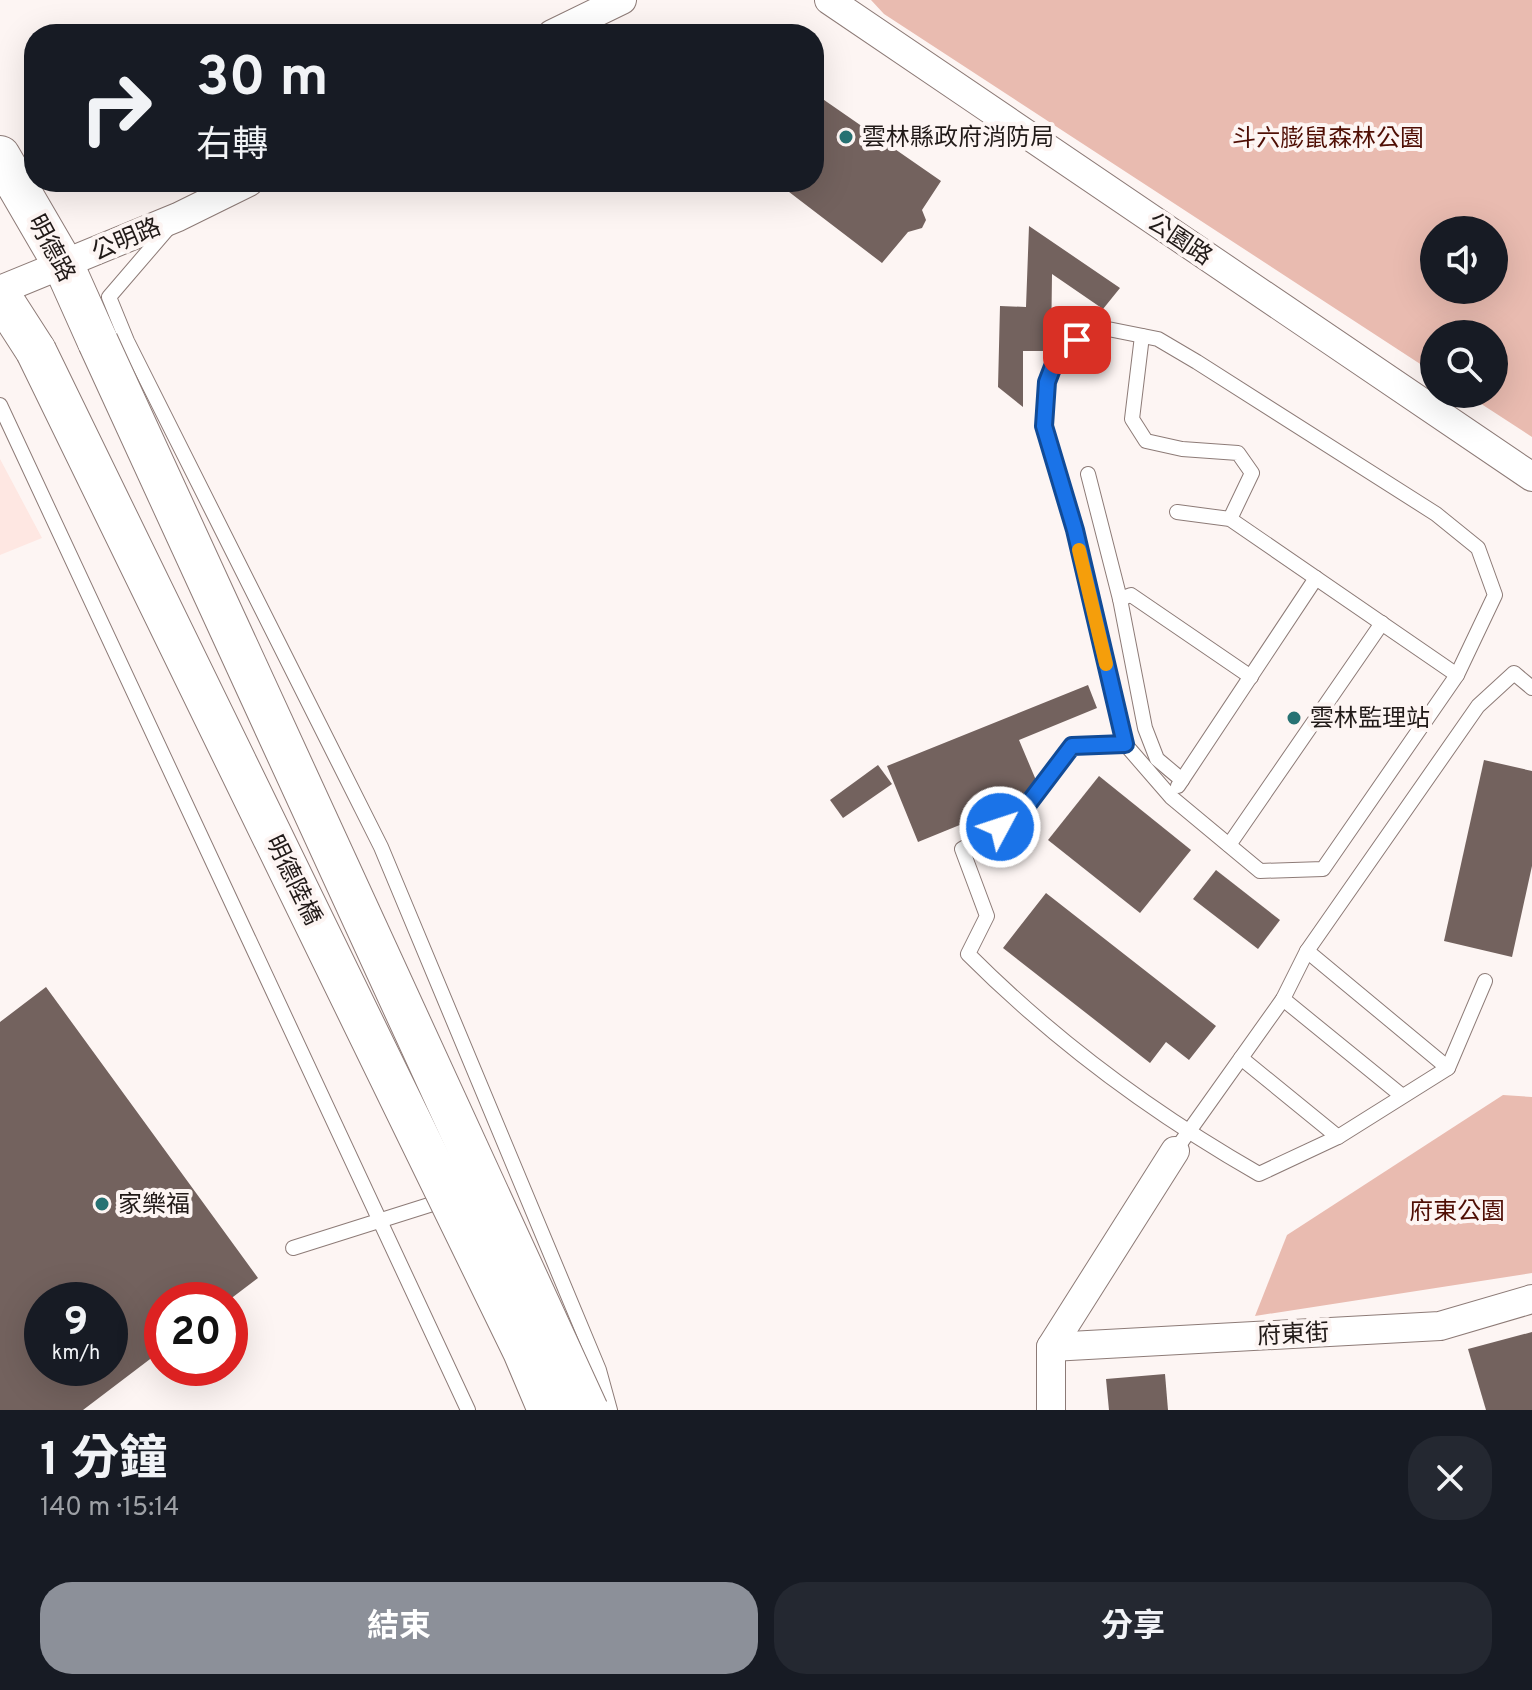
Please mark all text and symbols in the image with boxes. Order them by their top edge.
text: 30 m [196,45,329,115]
icon: right [64,56,168,160]
text: 右轉 [196,124,268,170]
place label: 雲林縣政府消防局 [862,124,1054,154]
park label: 斗六膨鼠森林公園 [1232,125,1424,155]
marker: 雲林縣政府消防局 [837,128,855,146]
street label: 公園路 [1141,208,1217,273]
street label: 明德路 [20,210,80,288]
street label: 公明路 [88,213,166,269]
map controls [1420,216,1508,408]
button: sound [1420,216,1508,304]
pin [1043,306,1111,374]
icon: arrive [1055,318,1099,362]
button: search [1420,320,1508,408]
place label: 雲林監理站 [1310,705,1430,735]
marker: 雲林監理站 [1285,709,1303,727]
position arrow [958,785,1042,869]
street label: 明德陸橋 [258,831,327,931]
place label: 家樂福 [118,1191,190,1221]
marker: 家樂福 [93,1195,111,1213]
park label: 府東公園 [1409,1198,1505,1228]
speed limit sign: 20 [144,1282,248,1386]
text: 9 [64,1299,88,1349]
street label: 府東街 [1256,1319,1330,1353]
text: km/h [52,1341,100,1367]
text: 1 分鐘 [40,1432,167,1492]
button: close [1408,1436,1492,1520]
text: 140 m · 15:14 [40,1492,179,1525]
button: 結束 [40,1582,758,1674]
button: 分享 [774,1582,1492,1674]

